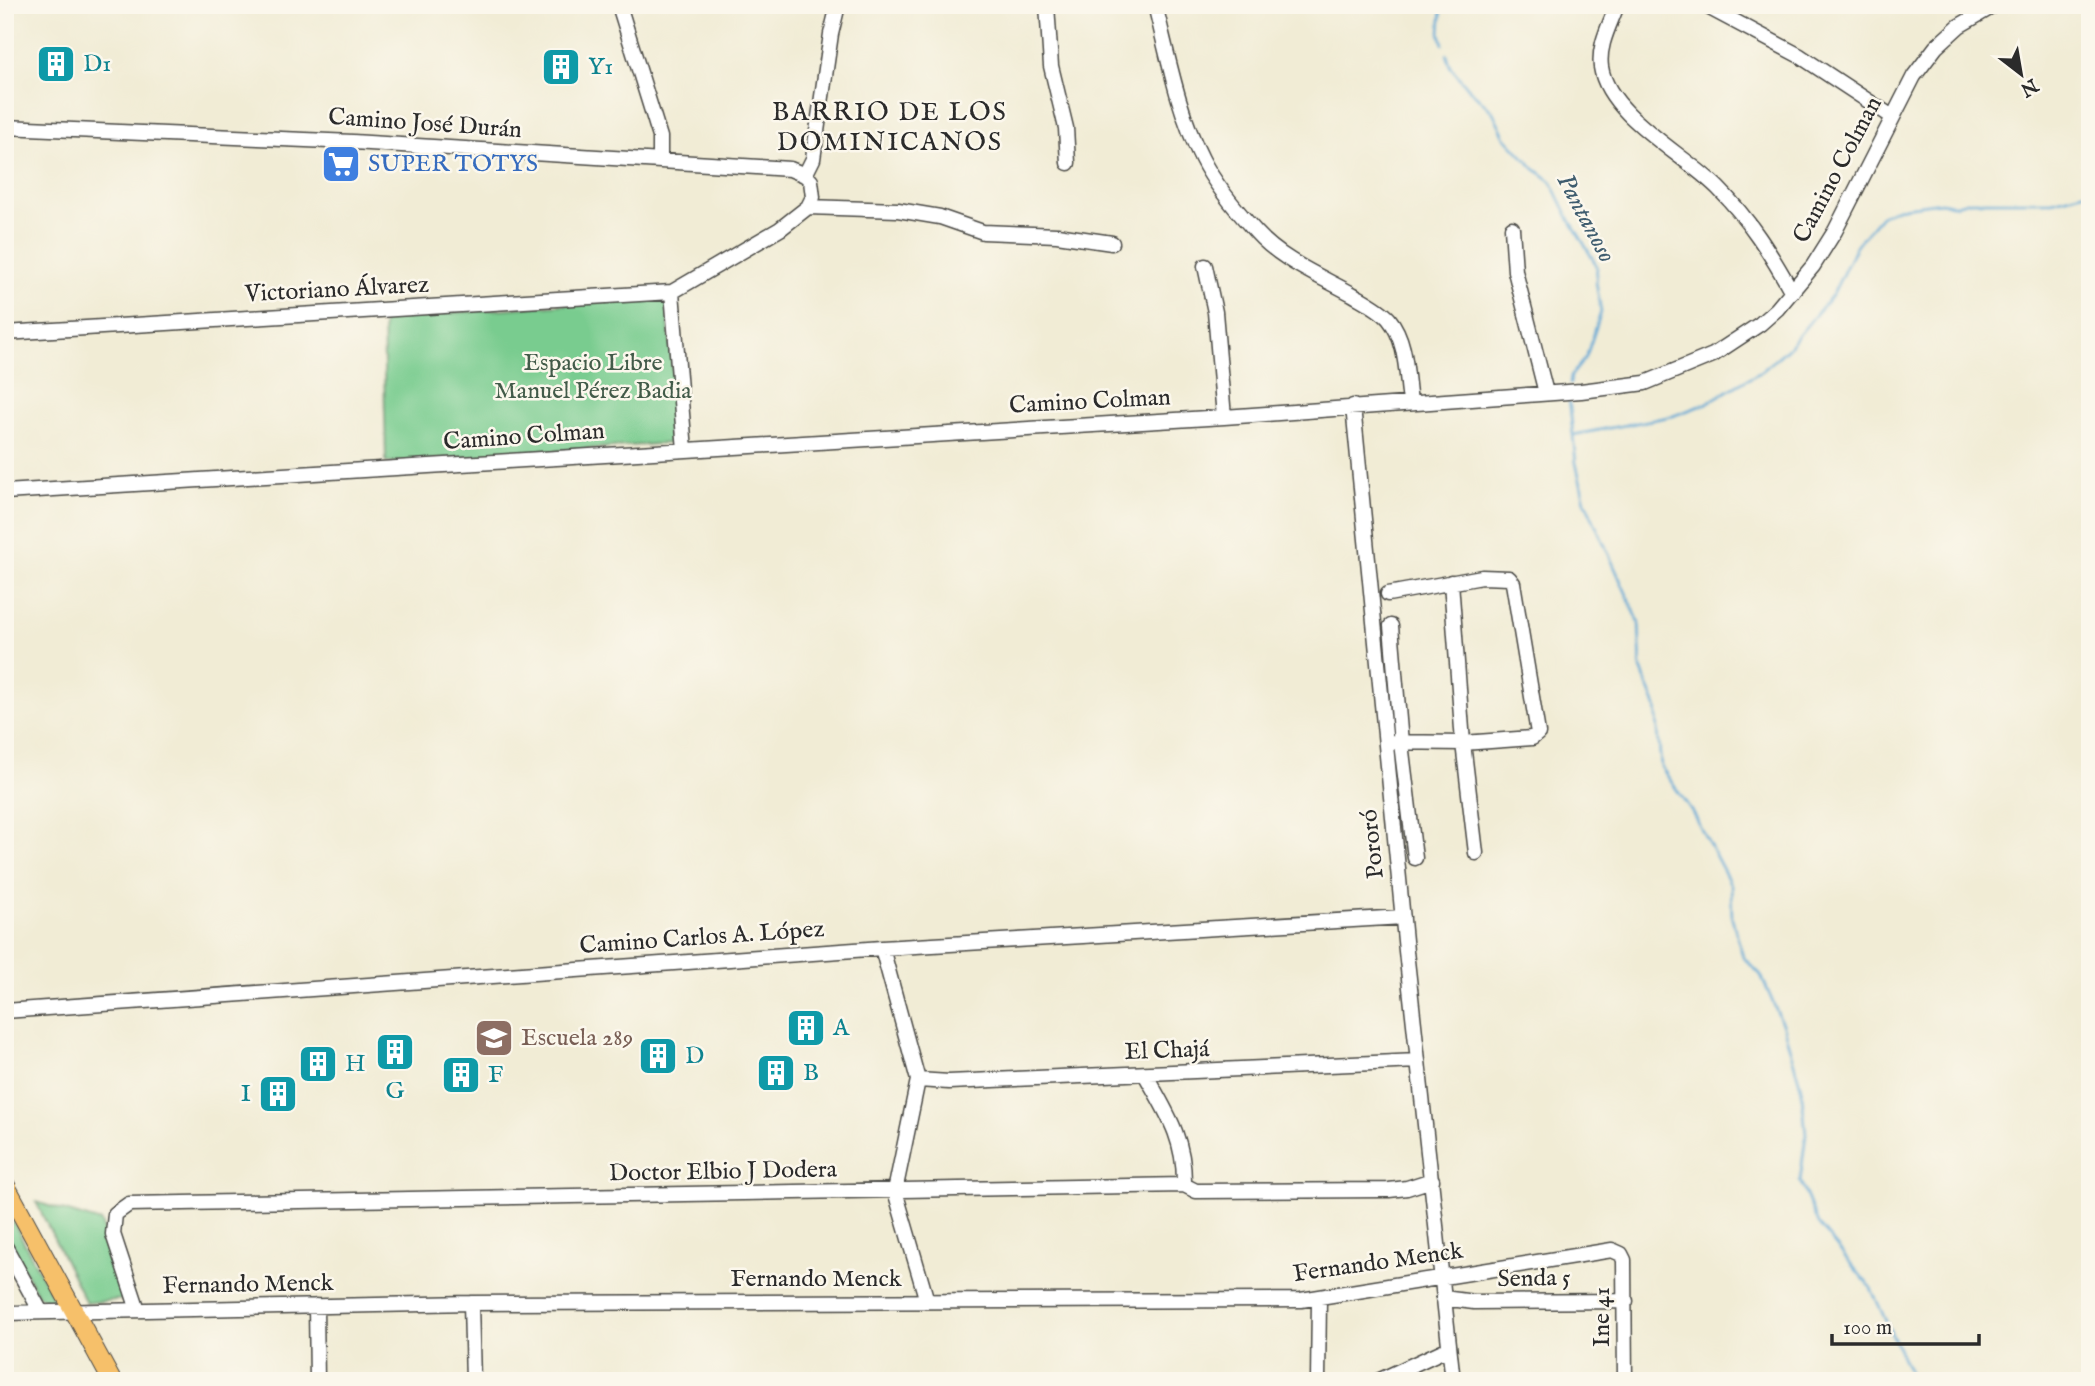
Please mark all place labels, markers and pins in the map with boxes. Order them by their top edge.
building icon: D1 [35,43,77,85]
building icon: Y1 [540,46,582,88]
place label: D1 [83,49,111,80]
place label: Y1 [588,52,613,83]
supermarket icon: SUPER TOTYS [320,143,362,185]
place label: SUPER TOTYS [368,149,538,180]
building icon: A [785,1007,827,1049]
place label: A [832,1013,850,1044]
school or university icon: Escuela 289 [473,1017,515,1059]
place label: Escuela 289 [521,1023,633,1054]
building icon: G [374,1031,416,1073]
building icon: D [637,1035,679,1077]
place label: D [685,1041,704,1072]
building icon: H [297,1043,339,1085]
place label: H [345,1049,366,1080]
building icon: B [755,1052,797,1094]
building icon: F [440,1054,482,1096]
place label: B [803,1058,819,1089]
place label: F [488,1060,503,1091]
building icon: I [257,1073,299,1115]
place label: G [385,1076,405,1107]
place label: I [241,1079,251,1110]

